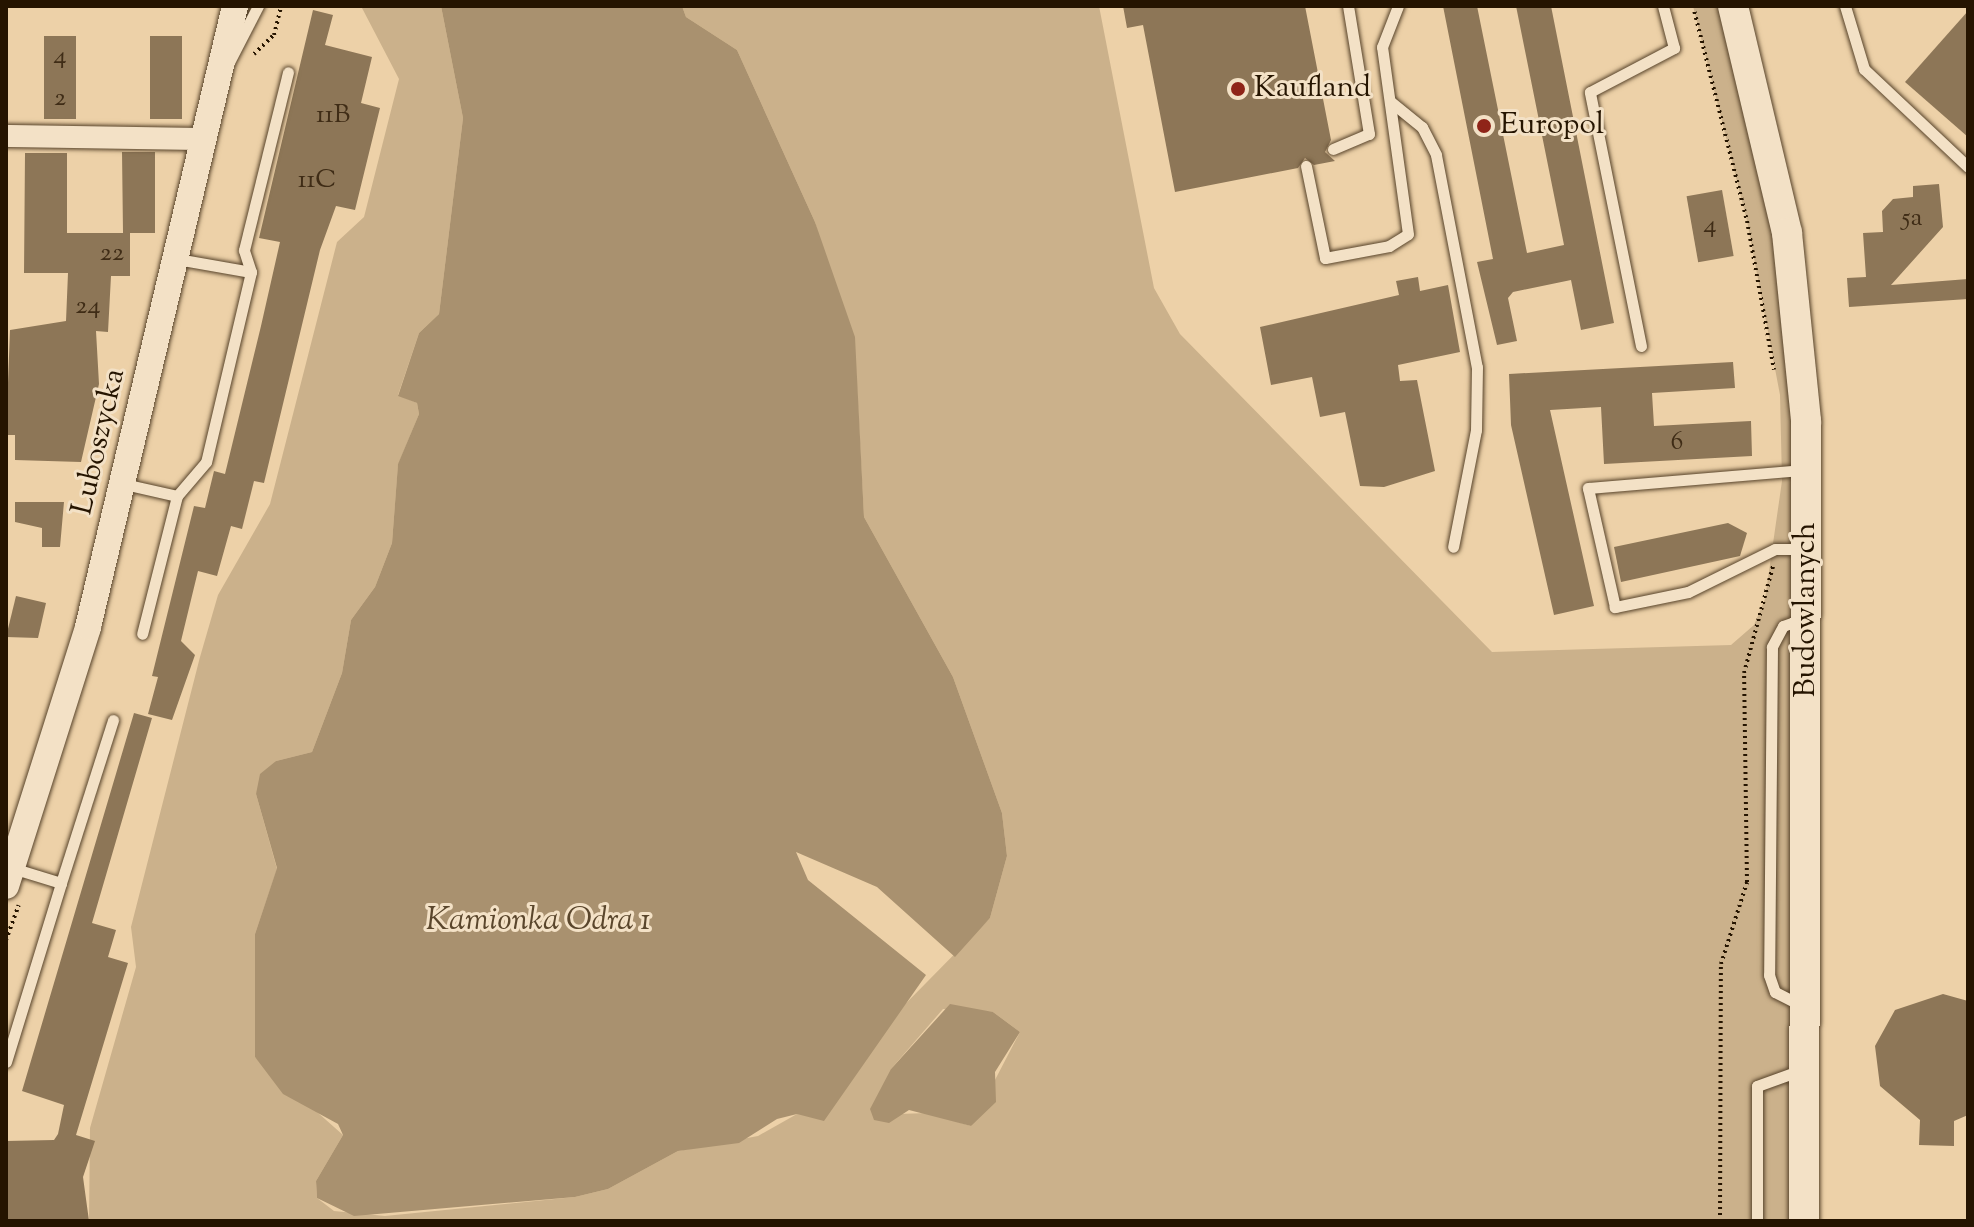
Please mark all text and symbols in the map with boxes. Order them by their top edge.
house number: 4 [53,41,67,73]
place label: Kaufland [1254,71,1371,107]
marker: Kaufland [1229,80,1247,98]
house number: 2 [54,83,66,115]
house number: 11B [316,100,350,132]
place label: Europol [1500,108,1604,144]
marker: Europol [1475,117,1493,135]
house number: 11C [298,165,336,197]
house number: 5a [1902,203,1922,235]
house number: 4 [1703,210,1717,242]
house number: 22 [100,238,124,270]
house number: 24 [75,291,101,323]
street label: Luboszycka [66,365,134,519]
house number: 6 [1671,427,1683,459]
street label: Budowlanych [1789,522,1825,698]
water label: Kamionka Odra 1 [426,902,650,940]

